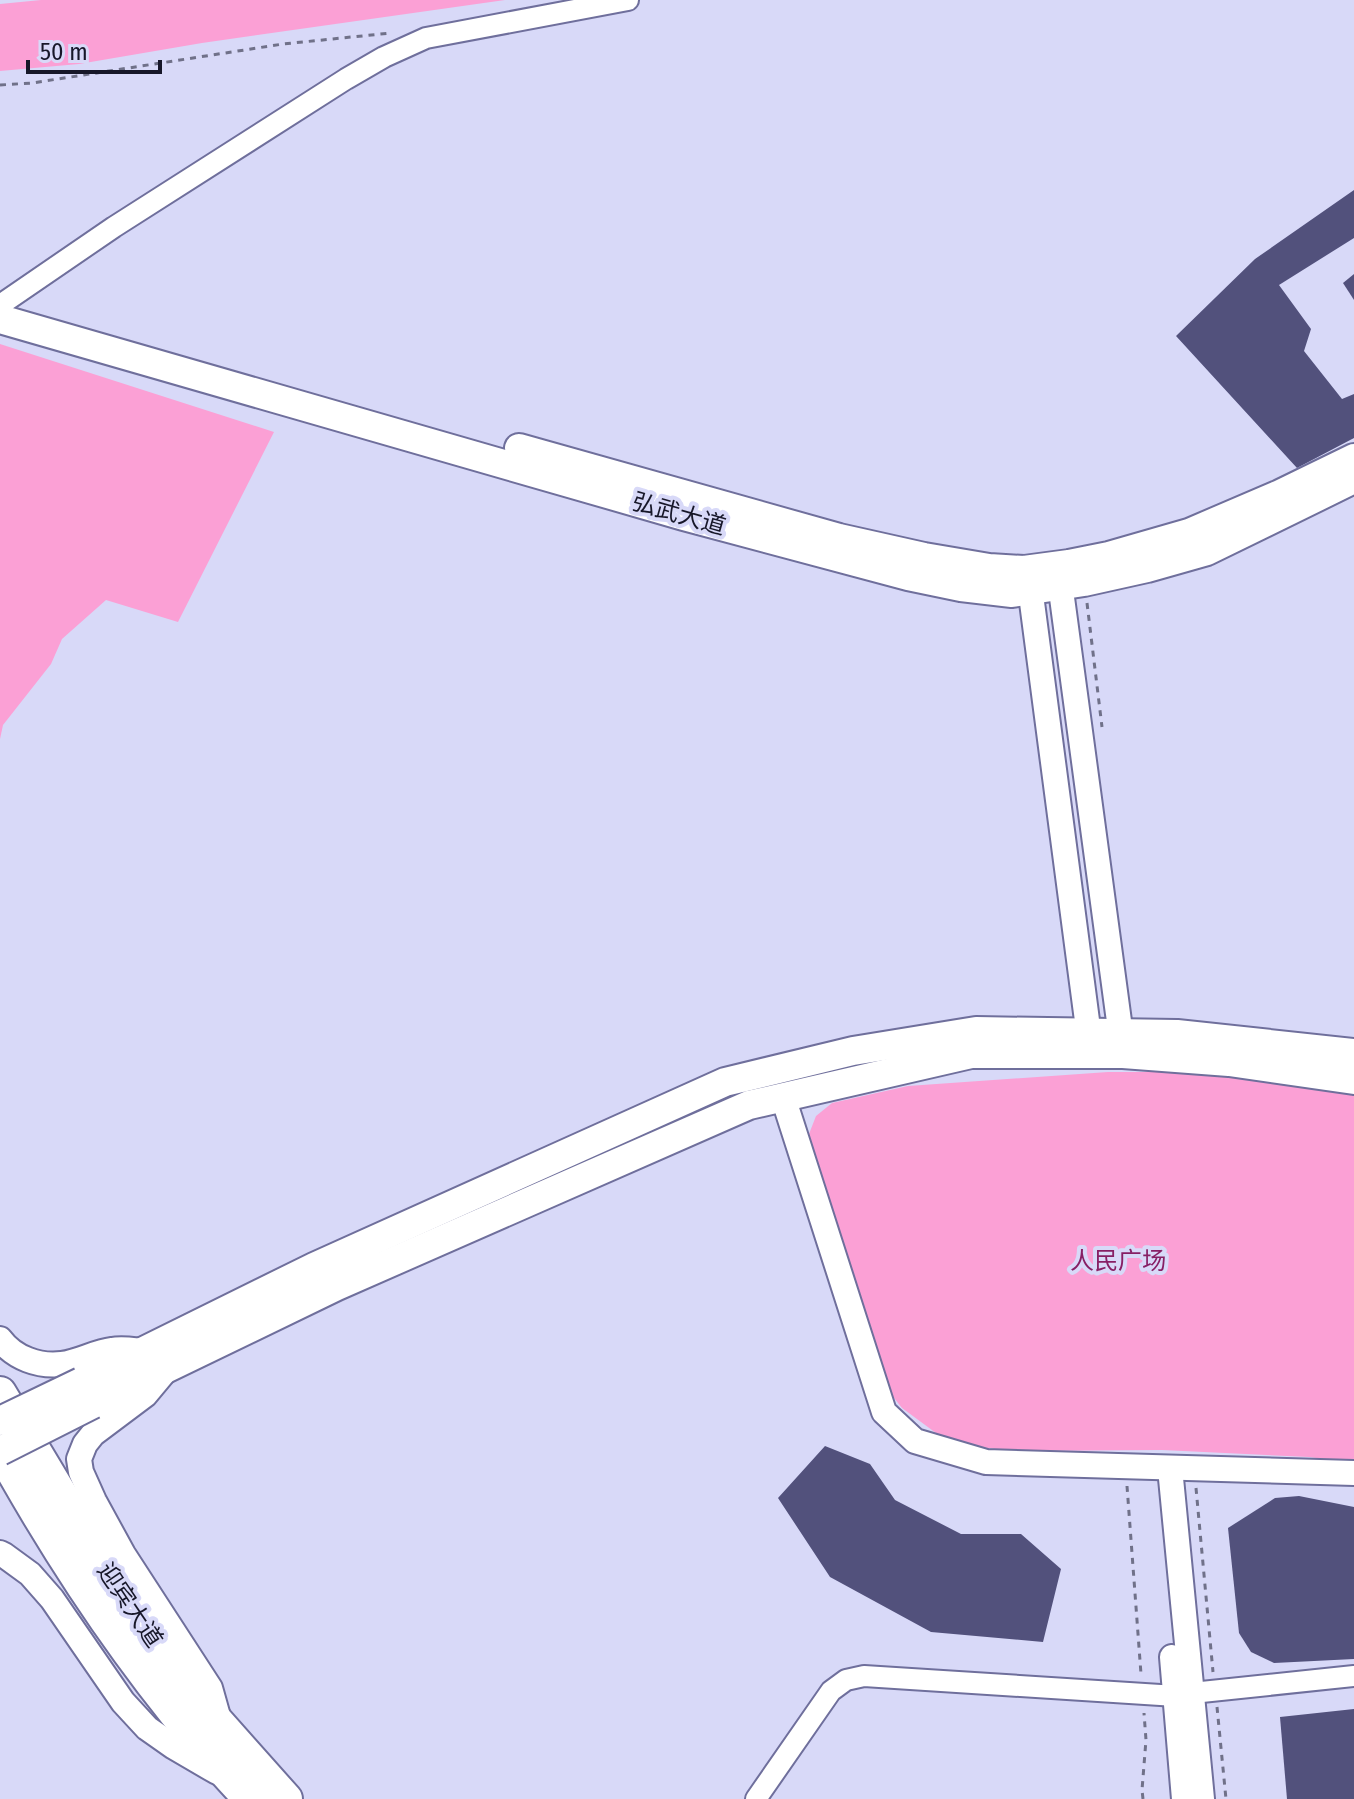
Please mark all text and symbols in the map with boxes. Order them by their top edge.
scale bar [28,24,160,74]
text: 50 m [40,38,88,66]
street label: 弘武大道 [629,487,729,541]
park label: 人民广场 [1070,1247,1166,1275]
street label: 迎宾大道 [92,1557,168,1653]

